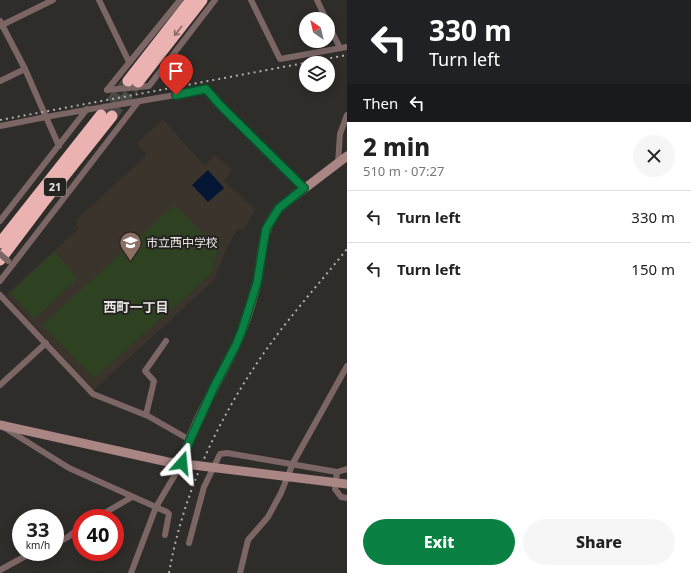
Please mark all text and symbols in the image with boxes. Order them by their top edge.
text: 330 m [429,11,512,49]
north arrow [299,12,335,48]
map controls [299,12,335,92]
icon: left [363,16,415,68]
one-way arrow [174,25,183,36]
text: Turn left [429,47,500,71]
pin [159,54,193,95]
button: layers [299,56,335,92]
icon: arrive [165,60,187,82]
icon: left [406,92,428,114]
text: Then [363,93,398,113]
text: 2 min [363,130,430,163]
button: close [633,135,675,177]
text: 510 m · 07:27 [363,162,444,180]
road number: 21 [44,178,66,196]
icon: left [363,206,385,228]
text: Turn left [397,207,461,227]
text: 330 m [631,207,675,227]
school or university icon: 市立西中学校 [118,230,144,263]
place label: 市立西中学校 [146,234,218,251]
icon: left [363,258,385,280]
text: Turn left [397,259,461,279]
text: 150 m [631,259,675,279]
district label: 西町一丁目 [103,298,169,316]
position arrow [161,442,203,484]
speed limit sign: 40 [72,509,124,561]
text: 33 [27,516,49,543]
button: Exit [363,519,515,565]
button: Share [523,519,675,565]
text: km/h [26,538,50,552]

